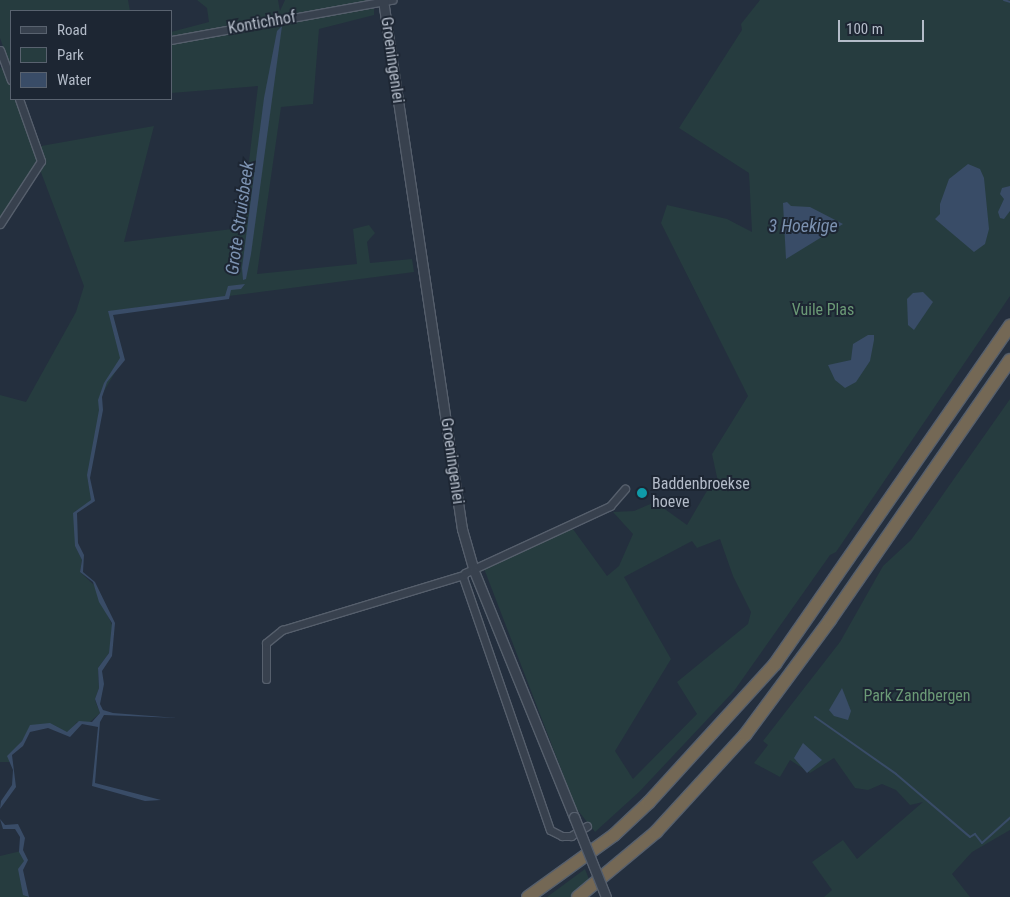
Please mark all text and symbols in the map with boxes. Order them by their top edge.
street label: Kontichhof [227,8,297,38]
legend [10,10,172,100]
scale bar [840,10,926,42]
street label: Groeningenlei [376,16,408,104]
text: 100 m [846,20,883,38]
text: Road [57,21,87,39]
text: Park [57,46,84,64]
text: Water [57,71,91,89]
water label: Grote Struisbeek [221,160,259,276]
water label: 3 Hoekige [768,215,838,237]
park label: Vuile Plas [792,300,854,320]
street label: Groeningenlei [436,417,468,505]
place label: Baddenbroekse hoeve [652,474,750,512]
marker: Baddenbroekse hoeve [636,487,648,499]
park label: Park Zandbergen [863,686,971,706]

